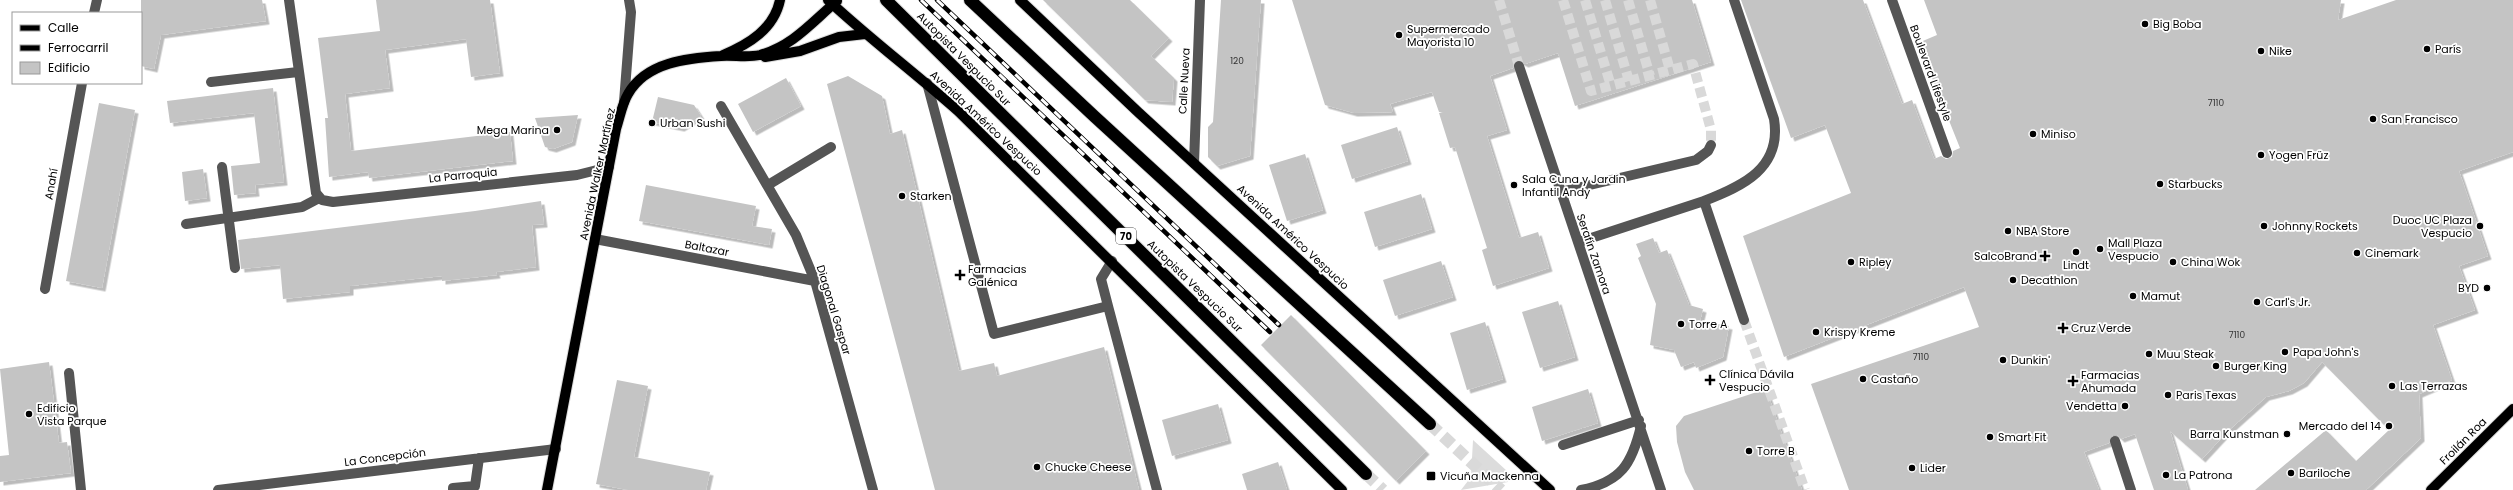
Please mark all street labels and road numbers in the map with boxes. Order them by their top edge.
street label: Autopista Vespucio Sur [913,8,1015,110]
street label: Boulevard Lifestyle [1906,22,1956,124]
street label: Calle Nueva [1174,47,1194,115]
street label: Avenida Américo Vespucio [926,67,1046,179]
street label: Avenida Walker Martínez [575,106,619,242]
street label: La Parroquia [428,163,498,187]
street label: Anahí [40,167,62,201]
street label: Avenida Américo Vespucio [1233,181,1353,293]
street label: Serafín Zamora [1573,211,1615,297]
road number: 70 [1116,228,1136,244]
street label: Baltazar [683,236,731,260]
street label: Autopista Vespucio Sur [1144,236,1246,336]
street label: Diagonal Gaspar [813,263,855,357]
street label: Froilán Roa [2436,414,2490,468]
street label: La Concepción [343,444,427,470]

